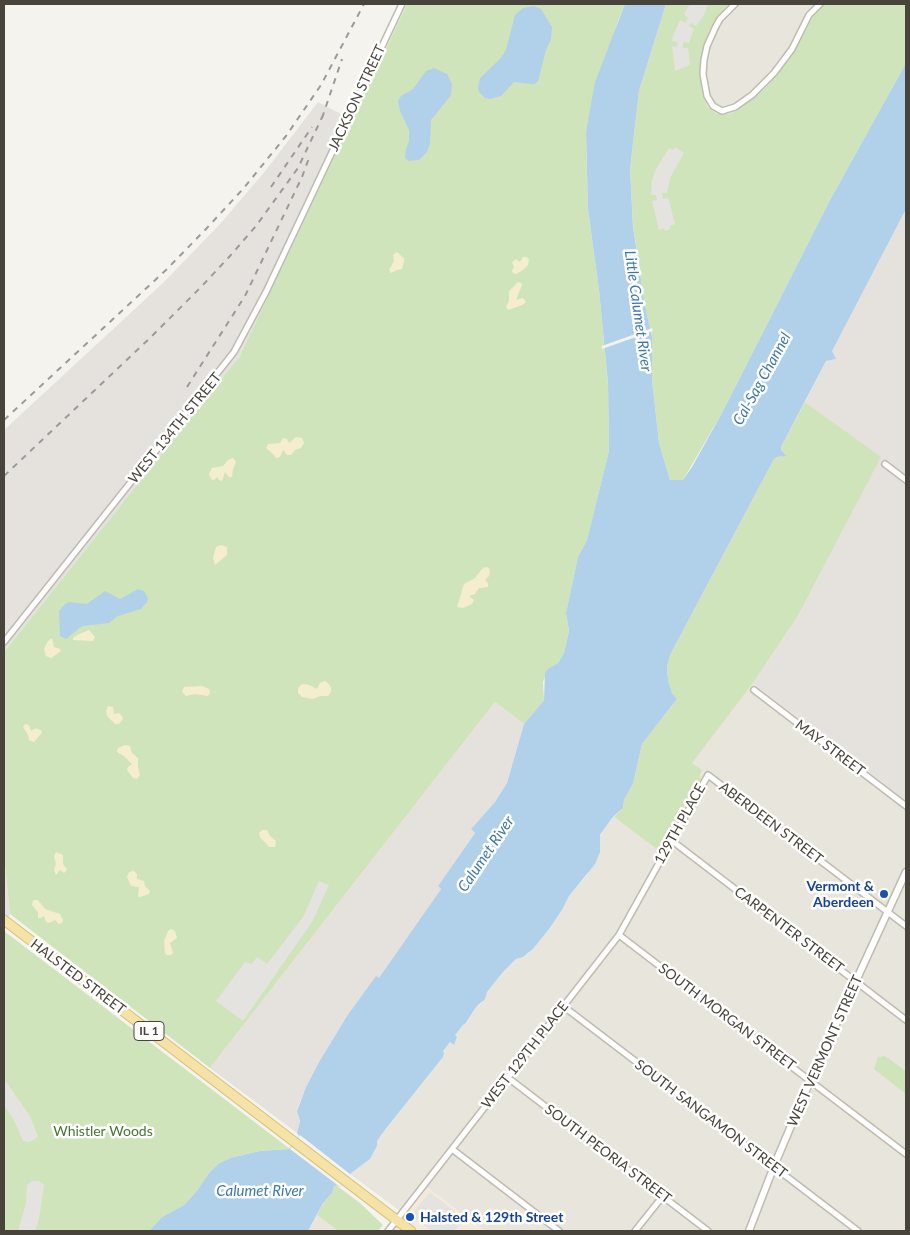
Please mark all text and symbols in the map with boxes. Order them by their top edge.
street label: JACKSON STREET [325,42,389,154]
water label: Little Calumet River [621,249,655,373]
water label: Cal-Sag Channel [729,330,795,428]
street label: WEST 134TH STREET [125,369,225,487]
street label: MAY STREET [792,716,868,780]
street label: ABERDEEN STREET [716,779,826,867]
street label: 129TH PLACE [651,781,709,867]
water label: Calumet River [454,813,518,895]
place label: Vermont & Aberdeen [806,878,874,910]
street label: CARPENTER STREET [731,883,847,977]
marker: Vermont & Aberdeen [878,888,890,900]
street label: HALSTED STREET [27,936,129,1018]
street label: SOUTH MORGAN STREET [655,960,799,1074]
street label: WEST VERMONT STREET [784,973,866,1129]
street label: WEST 129TH PLACE [478,998,572,1112]
road number: IL 1 [134,1021,164,1040]
street label: SOUTH SANGAMON STREET [632,1056,790,1182]
street label: SOUTH PEORIA STREET [541,1101,675,1207]
park label: Whistler Woods [53,1123,153,1139]
water label: Calumet River [216,1182,304,1200]
place label: Halsted & 129th Street [420,1209,563,1225]
marker: Halsted & 129th Street [404,1211,416,1223]

